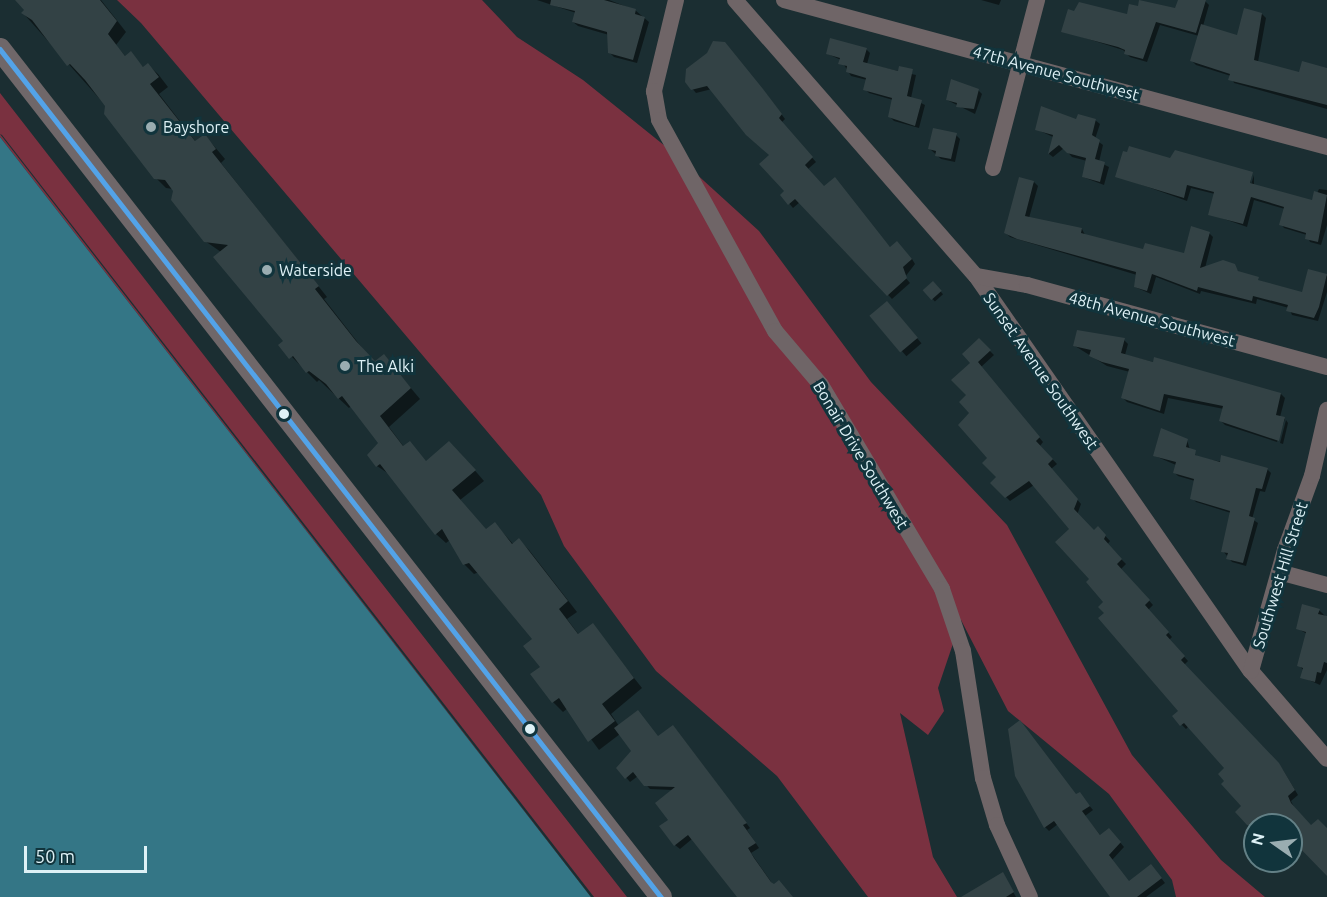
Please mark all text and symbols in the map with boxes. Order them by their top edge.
street label: 47th Avenue Southwest [971,42,1141,104]
place label: Bayshore [163,117,229,137]
marker: Bayshore [144,120,158,134]
place label: Waterside [279,260,352,280]
marker: Waterside [260,263,274,277]
street label: 48th Avenue Southwest [1067,288,1237,350]
street label: Sunset Avenue Southwest [980,289,1102,453]
place label: The Alki [357,356,414,376]
marker: The Alki [338,359,352,373]
street label: Bonair Drive Southwest [809,378,913,532]
unlabelled marker [278,408,290,420]
street label: Southwest Hill Street [1249,499,1311,651]
unlabelled marker [524,723,536,735]
north arrow [1243,813,1303,873]
text: N [1247,831,1268,847]
scale bar [27,834,150,872]
text: 50 m [35,846,75,866]

